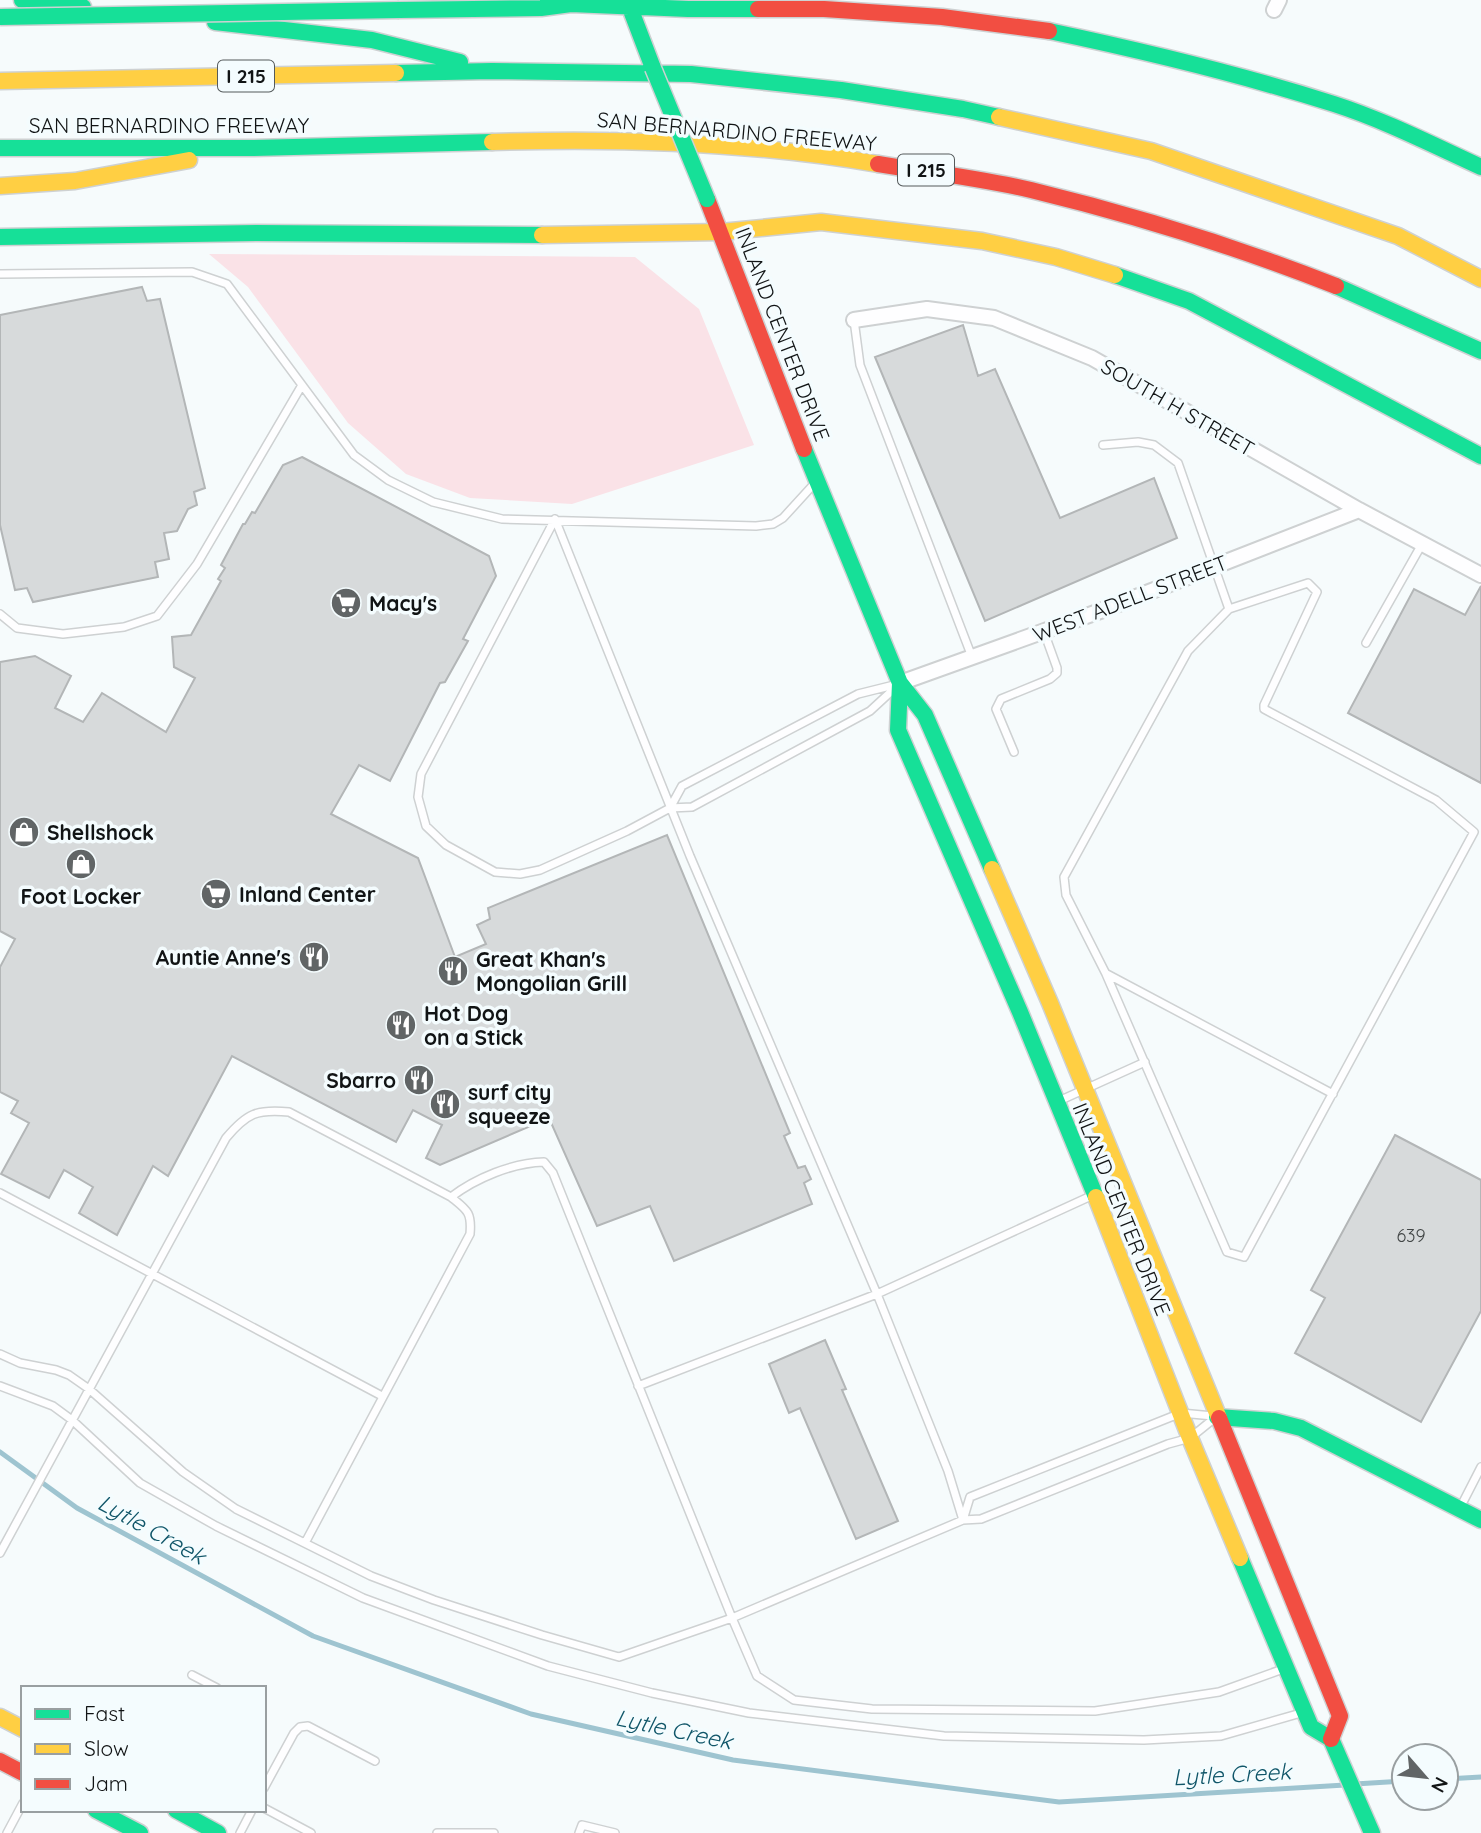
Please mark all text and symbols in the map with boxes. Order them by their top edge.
road number: I 215 [218,60,274,92]
street label: SAN BERNARDINO FREEWAY [596,106,878,156]
street label: SAN BERNARDINO FREEWAY [29,112,310,138]
road number: I 215 [898,154,954,186]
street label: INLAND CENTER DRIVE [730,223,836,445]
street label: SOUTH H STREET [1097,353,1259,461]
street label: WEST ADELL STREET [1029,549,1231,647]
supermarket icon: Macy's [329,586,363,620]
place label: Macy's [369,590,437,616]
shop icon: Shellshock [7,815,41,849]
place label: Shellshock [47,819,154,845]
shop icon: Foot Locker [64,847,98,881]
supermarket icon: Inland Center [199,877,233,911]
place label: Inland Center [239,881,376,907]
place label: Foot Locker [21,883,141,909]
restaurant icon: Auntie Anne's [297,940,331,974]
place label: Auntie Anne's [156,944,291,970]
place label: Great Khan's Mongolian Grill [476,946,627,996]
restaurant icon: Great Khan's Mongolian Grill [436,954,470,988]
place label: Hot Dog on a Stick [424,1000,524,1050]
restaurant icon: Hot Dog on a Stick [384,1008,418,1042]
restaurant icon: Sbarro [402,1063,436,1097]
place label: Sbarro [326,1067,396,1093]
place label: surf city squeeze [468,1079,551,1129]
restaurant icon: surf city squeeze [428,1087,462,1121]
street label: INLAND CENTER DRIVE [1067,1099,1177,1319]
house number: 639 [1396,1224,1426,1247]
water label: Lytle Creek [93,1488,212,1571]
legend [21,1686,266,1812]
text: Fast [84,1700,125,1726]
water label: Lytle Creek [613,1702,737,1756]
text: Slow [84,1735,129,1761]
north arrow [1390,1742,1460,1812]
water label: Lytle Creek [1172,1756,1294,1792]
text: Jam [84,1770,128,1796]
text: N [1426,1773,1454,1797]

